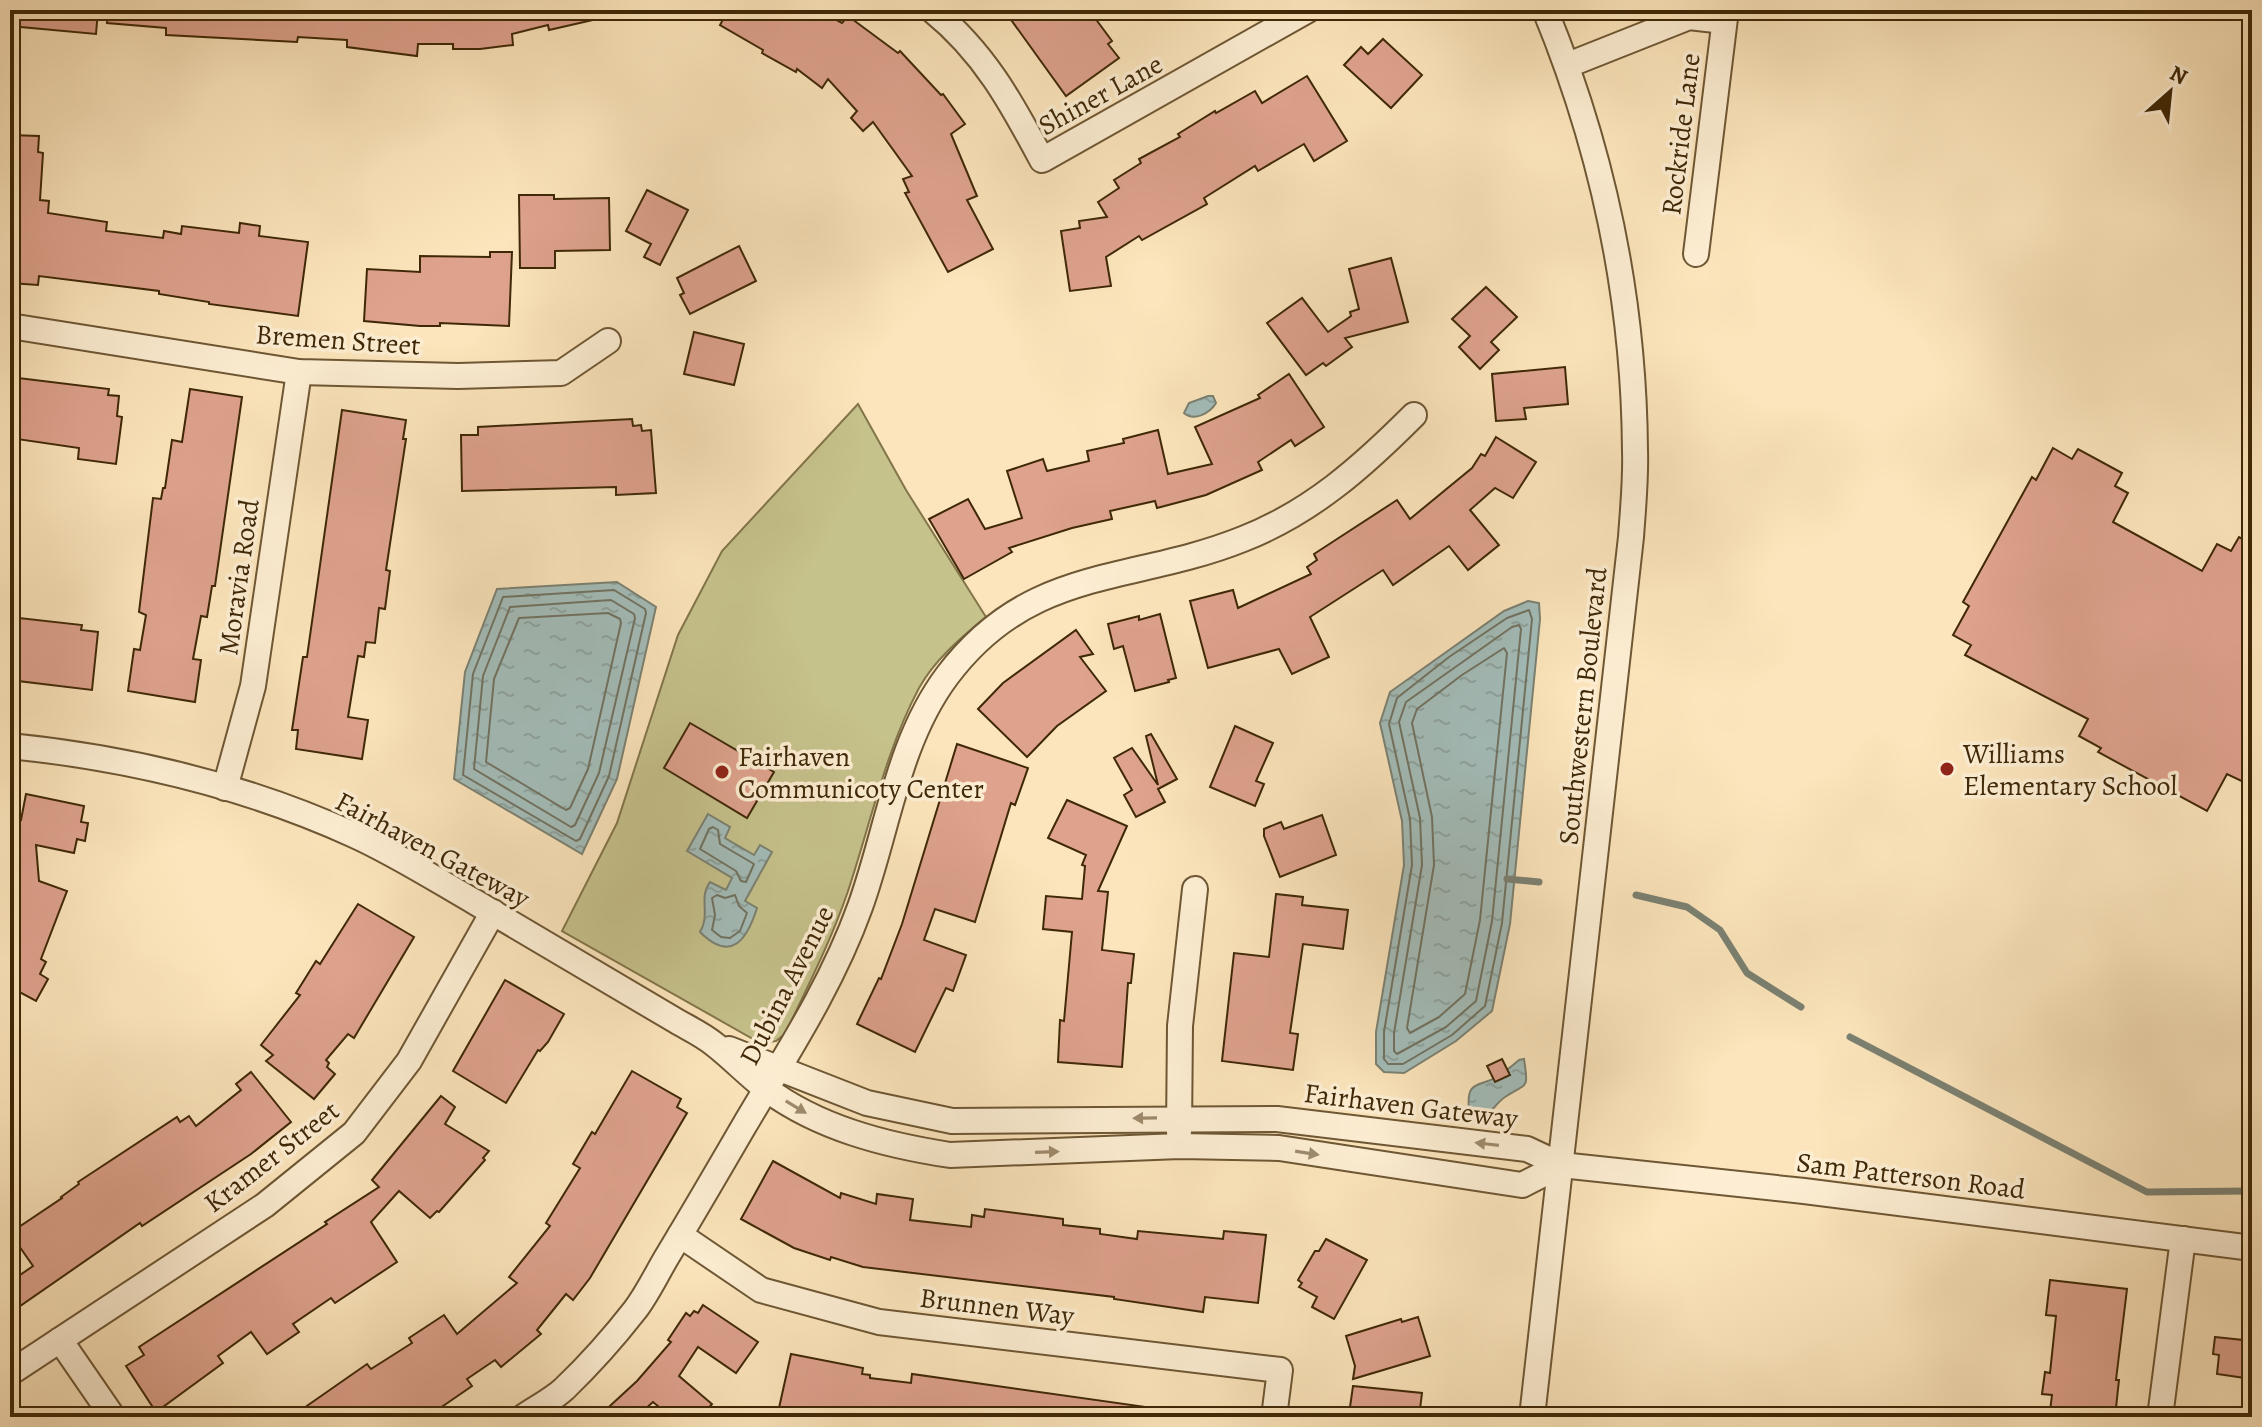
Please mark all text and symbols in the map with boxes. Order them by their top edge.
street label: Shiner Lane [1031,45,1169,145]
street label: Rockride Lane [1652,51,1710,217]
north arrow [2130,52,2210,132]
text: N [2165,58,2193,92]
street label: Bremen Street [254,315,422,365]
street label: Moravia Road [209,496,269,658]
street label: Southwestern Boulevard [1550,564,1617,847]
place label: Williams Elementary School [1962,735,2178,805]
place label: Fairhaven Communicoty Center [738,738,984,808]
marker: Williams Elementary School [1938,760,1956,778]
marker: Fairhaven Communicoty Center [713,763,731,781]
street label: Fairhaven Gateway [329,783,537,917]
street label: Dubina Avenue [730,899,843,1072]
street label: Fairhaven Gateway [1302,1074,1521,1138]
street label: Kramer Street [196,1092,347,1222]
one-way arrow [785,1100,807,1114]
one-way arrow [1132,1112,1157,1124]
one-way arrow [1474,1138,1499,1151]
street label: Sam Patterson Road [1794,1143,2028,1209]
one-way arrow [1035,1145,1060,1158]
one-way arrow [1295,1147,1320,1159]
street label: Brunnen Way [917,1279,1077,1335]

